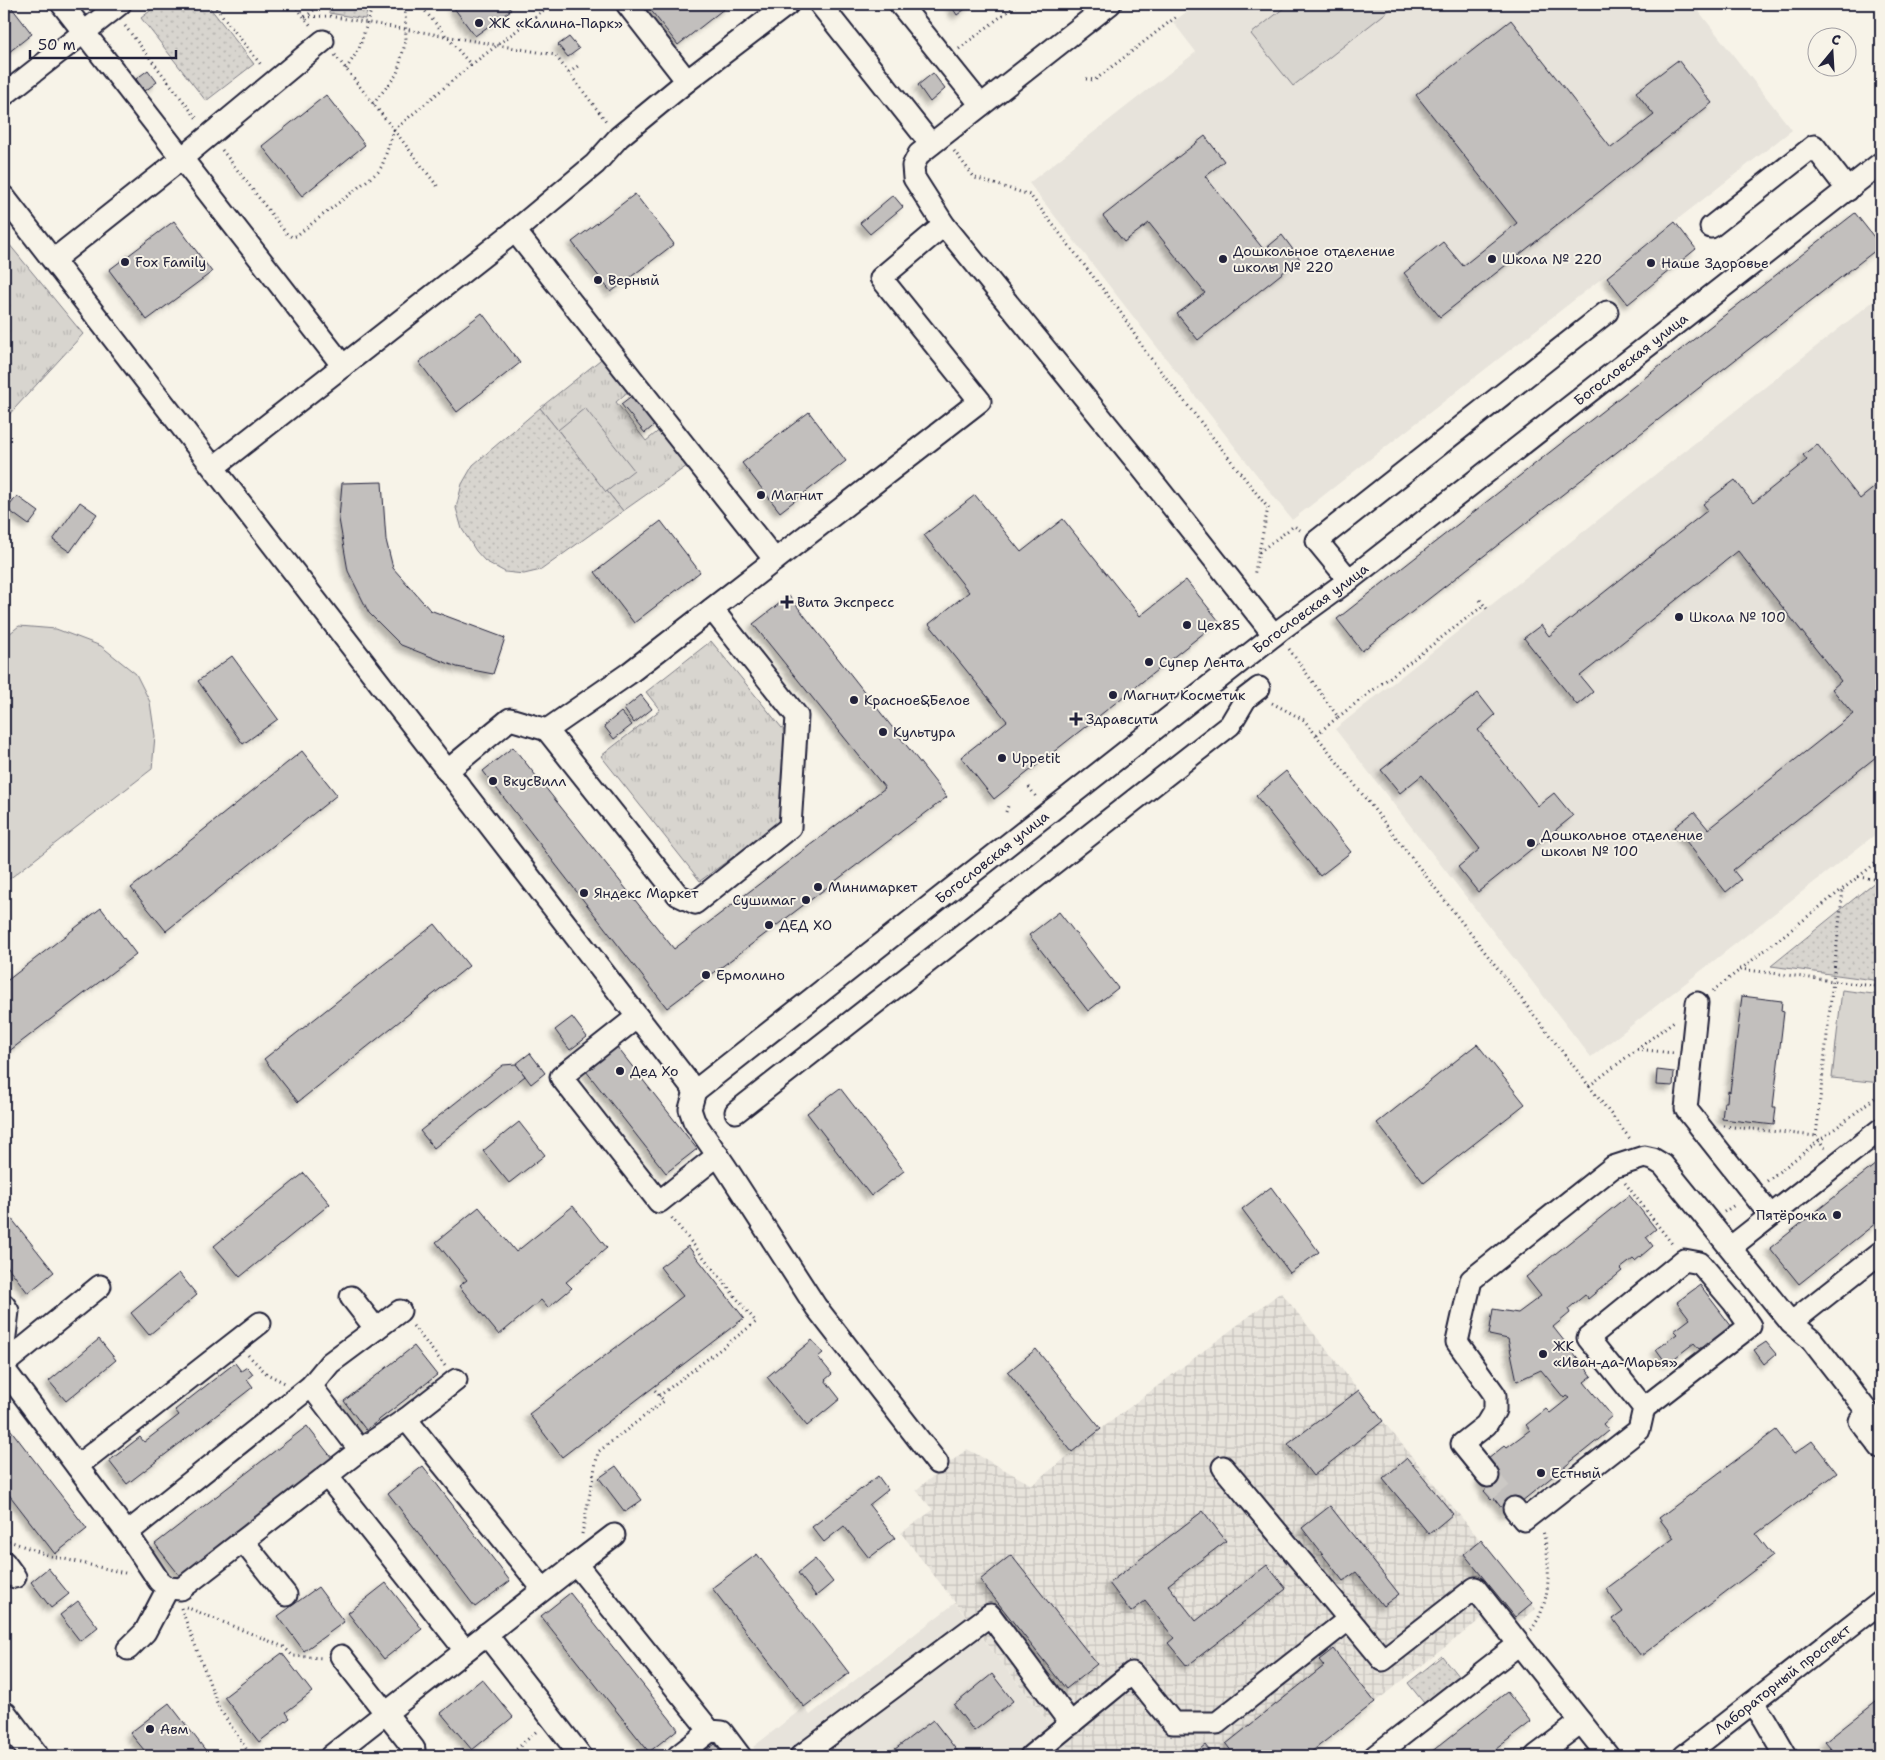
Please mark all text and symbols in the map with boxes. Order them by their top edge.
place label: ЖК «Калина-Парк» [489,14,623,32]
marker: ЖК «Калина-Парк» [473,17,485,29]
scale bar [30,28,176,60]
north arrow [1808,28,1858,78]
text: С [1829,30,1843,50]
text: 50 m [38,35,76,55]
place label: Дошкольное отделение школы № 220 [1233,242,1395,276]
place label: Школа № 220 [1502,250,1602,268]
place label: Fox Family [135,253,206,271]
marker: Дошкольное отделение школы № 220 [1217,253,1229,265]
marker: Школа № 220 [1486,253,1498,265]
place label: Наше Здоровье [1661,254,1769,272]
marker: Fox Family [119,256,131,268]
marker: Наше Здоровье [1645,257,1657,269]
place label: Верный [608,271,659,289]
marker: Верный [592,274,604,286]
street label: Богословская улица [1570,309,1691,409]
place label: Магнит [771,486,824,504]
marker: Магнит [755,489,767,501]
street label: Богословская улица [1249,559,1372,658]
place label: Вита Экспресс [797,593,894,611]
marker: Вита Экспресс [781,596,793,608]
place label: Школа № 100 [1689,608,1786,626]
marker: Школа № 100 [1673,611,1685,623]
place label: Цех85 [1197,616,1240,634]
marker: Цех85 [1181,619,1193,631]
place label: Супер Лента [1159,653,1245,671]
marker: Супер Лента [1143,656,1155,668]
place label: Магнит Косметик [1123,686,1246,704]
marker: Магнит Косметик [1107,689,1119,701]
place label: Красное&Белое [864,691,970,709]
marker: Красное&Белое [848,694,860,706]
place label: Здравсити [1086,710,1158,728]
marker: Здравсити [1070,713,1082,725]
place label: Культура [893,723,955,741]
marker: Культура [877,726,889,738]
place label: Uppetit [1012,749,1061,767]
marker: Uppetit [996,752,1008,764]
place label: ВкусВилл [503,772,566,790]
marker: ВкусВилл [487,775,499,787]
street label: Богословская улица [932,807,1053,907]
place label: Дошкольное отделение школы № 100 [1541,826,1703,860]
marker: Дошкольное отделение школы № 100 [1525,837,1537,849]
place label: Минимаркет [828,878,918,896]
marker: Минимаркет [812,881,824,893]
place label: Яндекс Маркет [594,884,699,902]
marker: Яндекс Маркет [578,887,590,899]
place label: Сушимаг [733,891,797,909]
marker: Сушимаг [800,894,812,906]
place label: ДЕД ХО [779,916,832,934]
marker: ДЕД ХО [763,919,775,931]
place label: Ермолино [716,966,785,984]
marker: Ермолино [700,969,712,981]
place label: Дед Хо [630,1062,679,1080]
marker: Дед Хо [614,1065,626,1077]
place label: Пятёрочка [1756,1206,1827,1224]
marker: Пятёрочка [1831,1209,1843,1221]
place label: ЖК «Иван-да-Марья» [1553,1337,1678,1371]
marker: ЖК «Иван-да-Марья» [1537,1348,1549,1360]
place label: Естный [1551,1464,1601,1482]
marker: Естный [1535,1467,1547,1479]
street label: Лабораторный проспект [1711,1620,1855,1738]
place label: Авм [160,1720,189,1738]
marker: Авм [144,1723,156,1735]

